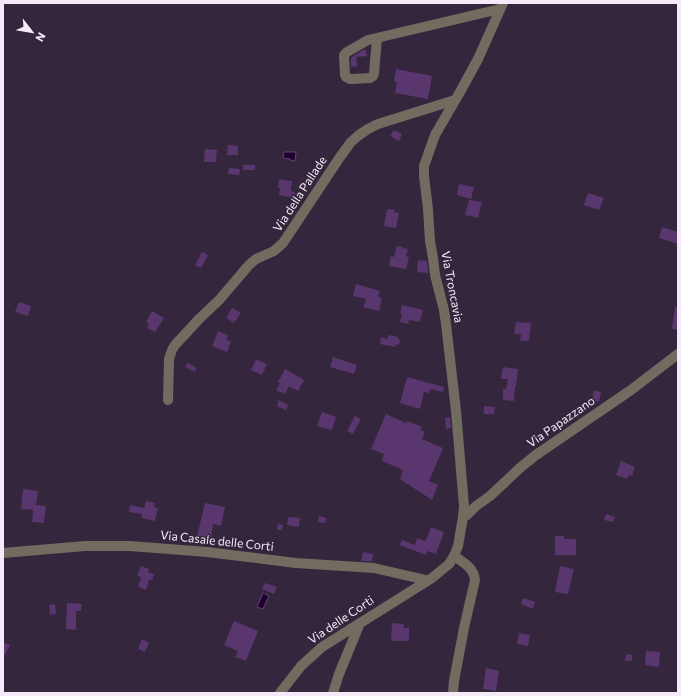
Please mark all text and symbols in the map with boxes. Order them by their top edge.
north arrow [12,12,52,52]
text: N [33,31,49,44]
street label: Via della Pallade [270,153,329,234]
street label: Via Troncavia [439,250,467,324]
street label: Via Papazzano [524,393,597,450]
street label: Via Casale delle Corti [160,527,275,553]
street label: Via delle Corti [305,592,376,646]

